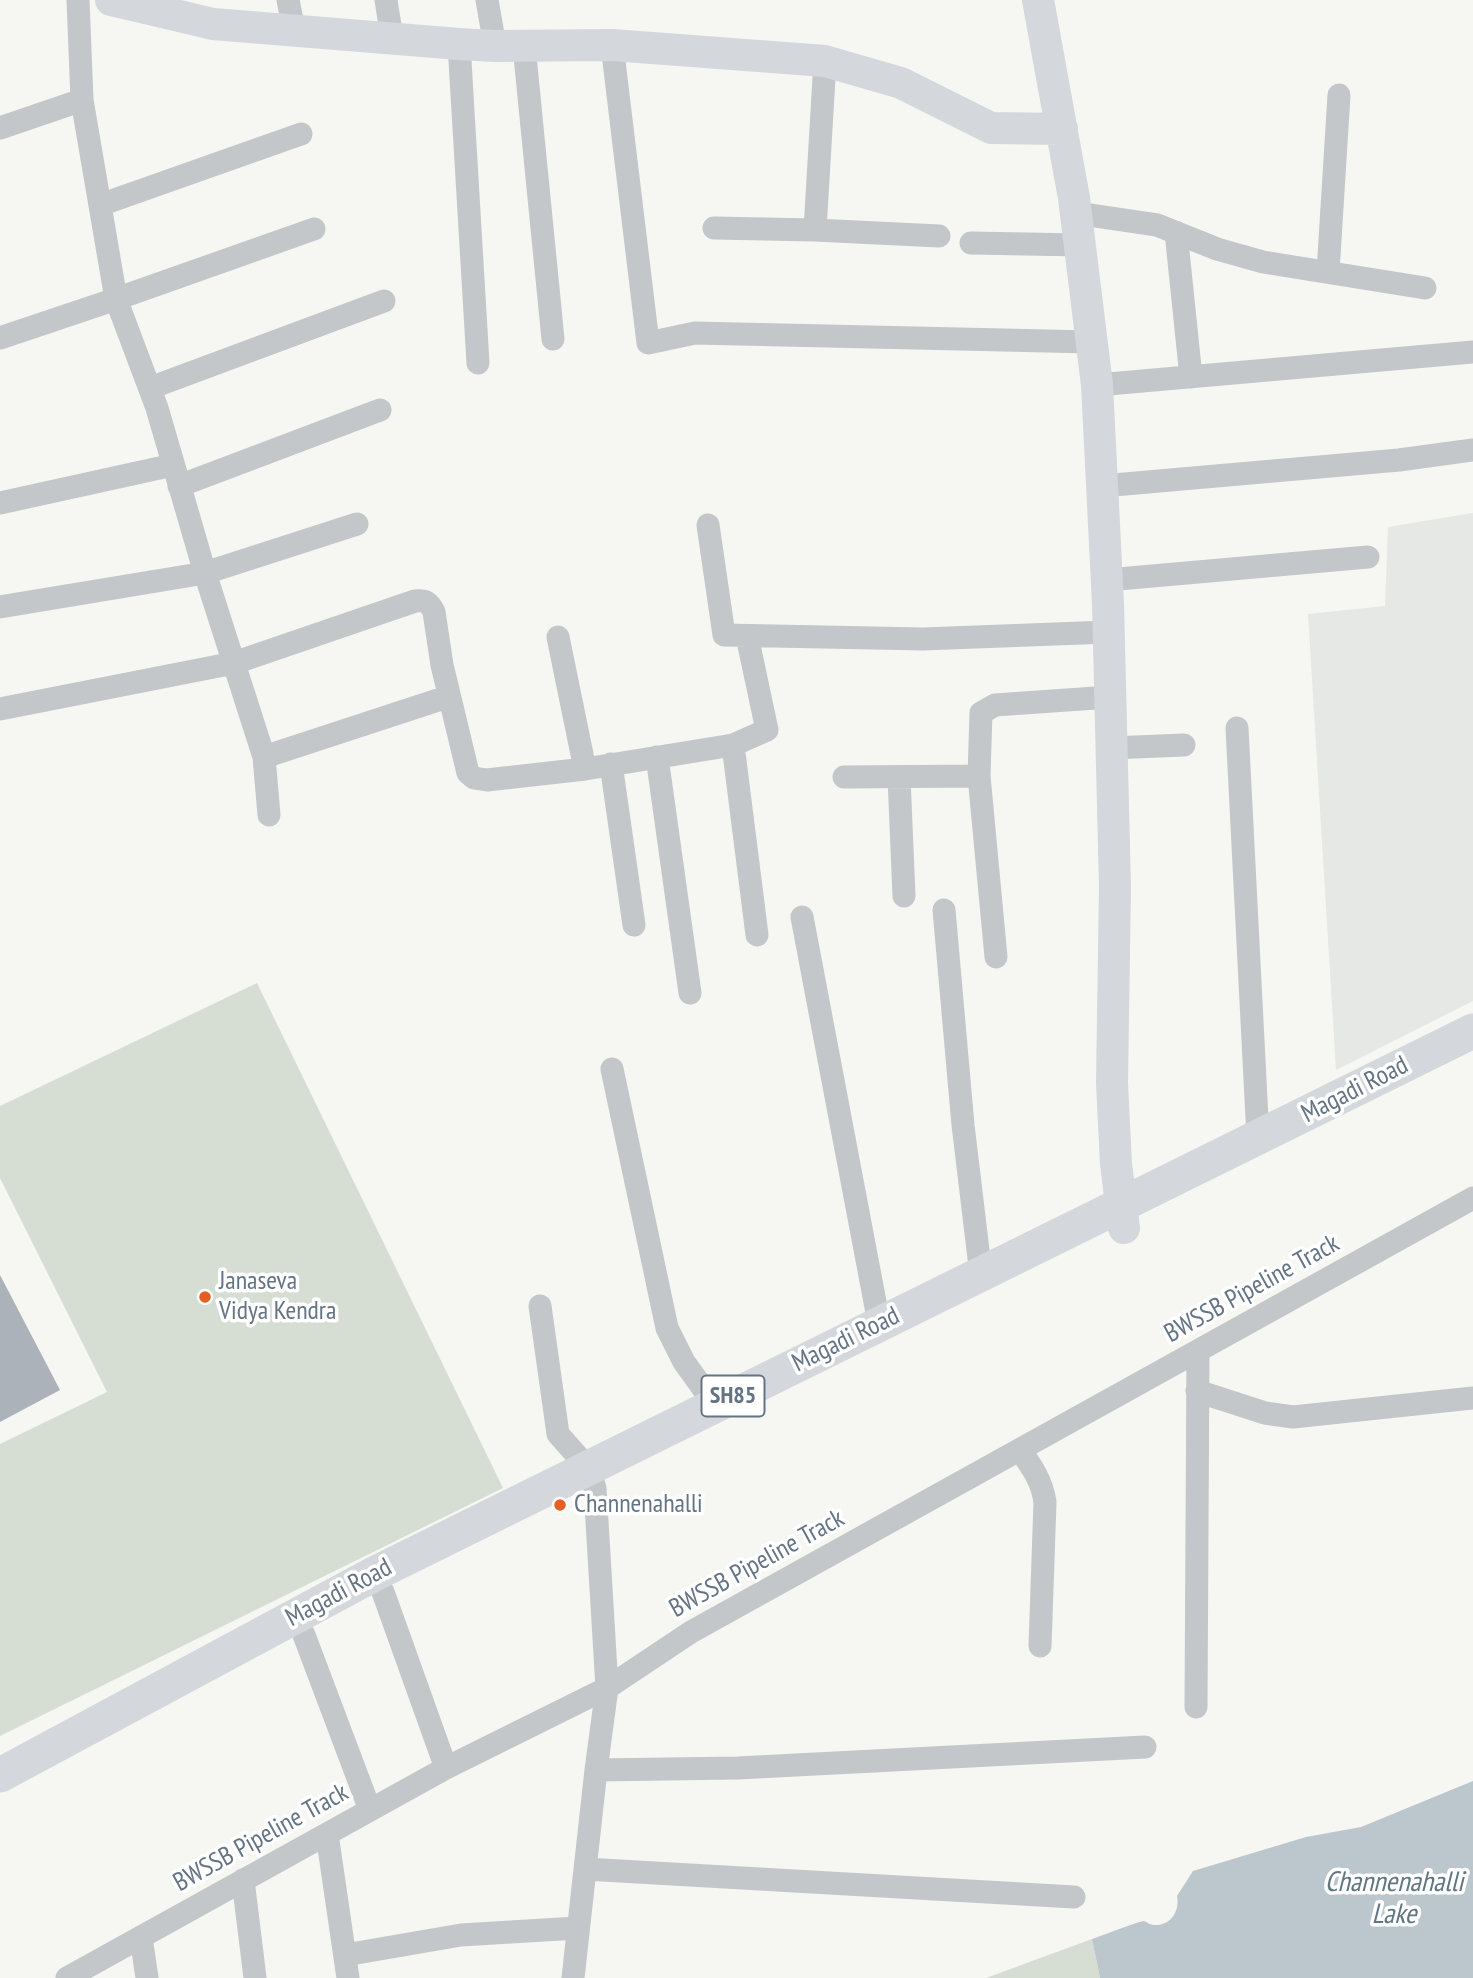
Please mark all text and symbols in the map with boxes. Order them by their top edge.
street label: Magadi Road [1297,1050,1413,1130]
street label: BWSSB Pipeline Track [1159,1228,1345,1350]
place label: Janaseva Vidya Kendra [219,1266,336,1328]
marker: Janaseva Vidya Kendra [197,1289,213,1305]
street label: Magadi Road [787,1301,905,1379]
road number: SH85 [702,1376,764,1416]
place label: Channenahalli [574,1489,703,1521]
marker: Channenahalli [552,1497,568,1513]
street label: BWSSB Pipeline Track [664,1503,850,1625]
street label: Magadi Road [281,1552,397,1634]
street label: BWSSB Pipeline Track [168,1777,354,1899]
water label: Channenahalli Lake [1325,1866,1463,1932]

